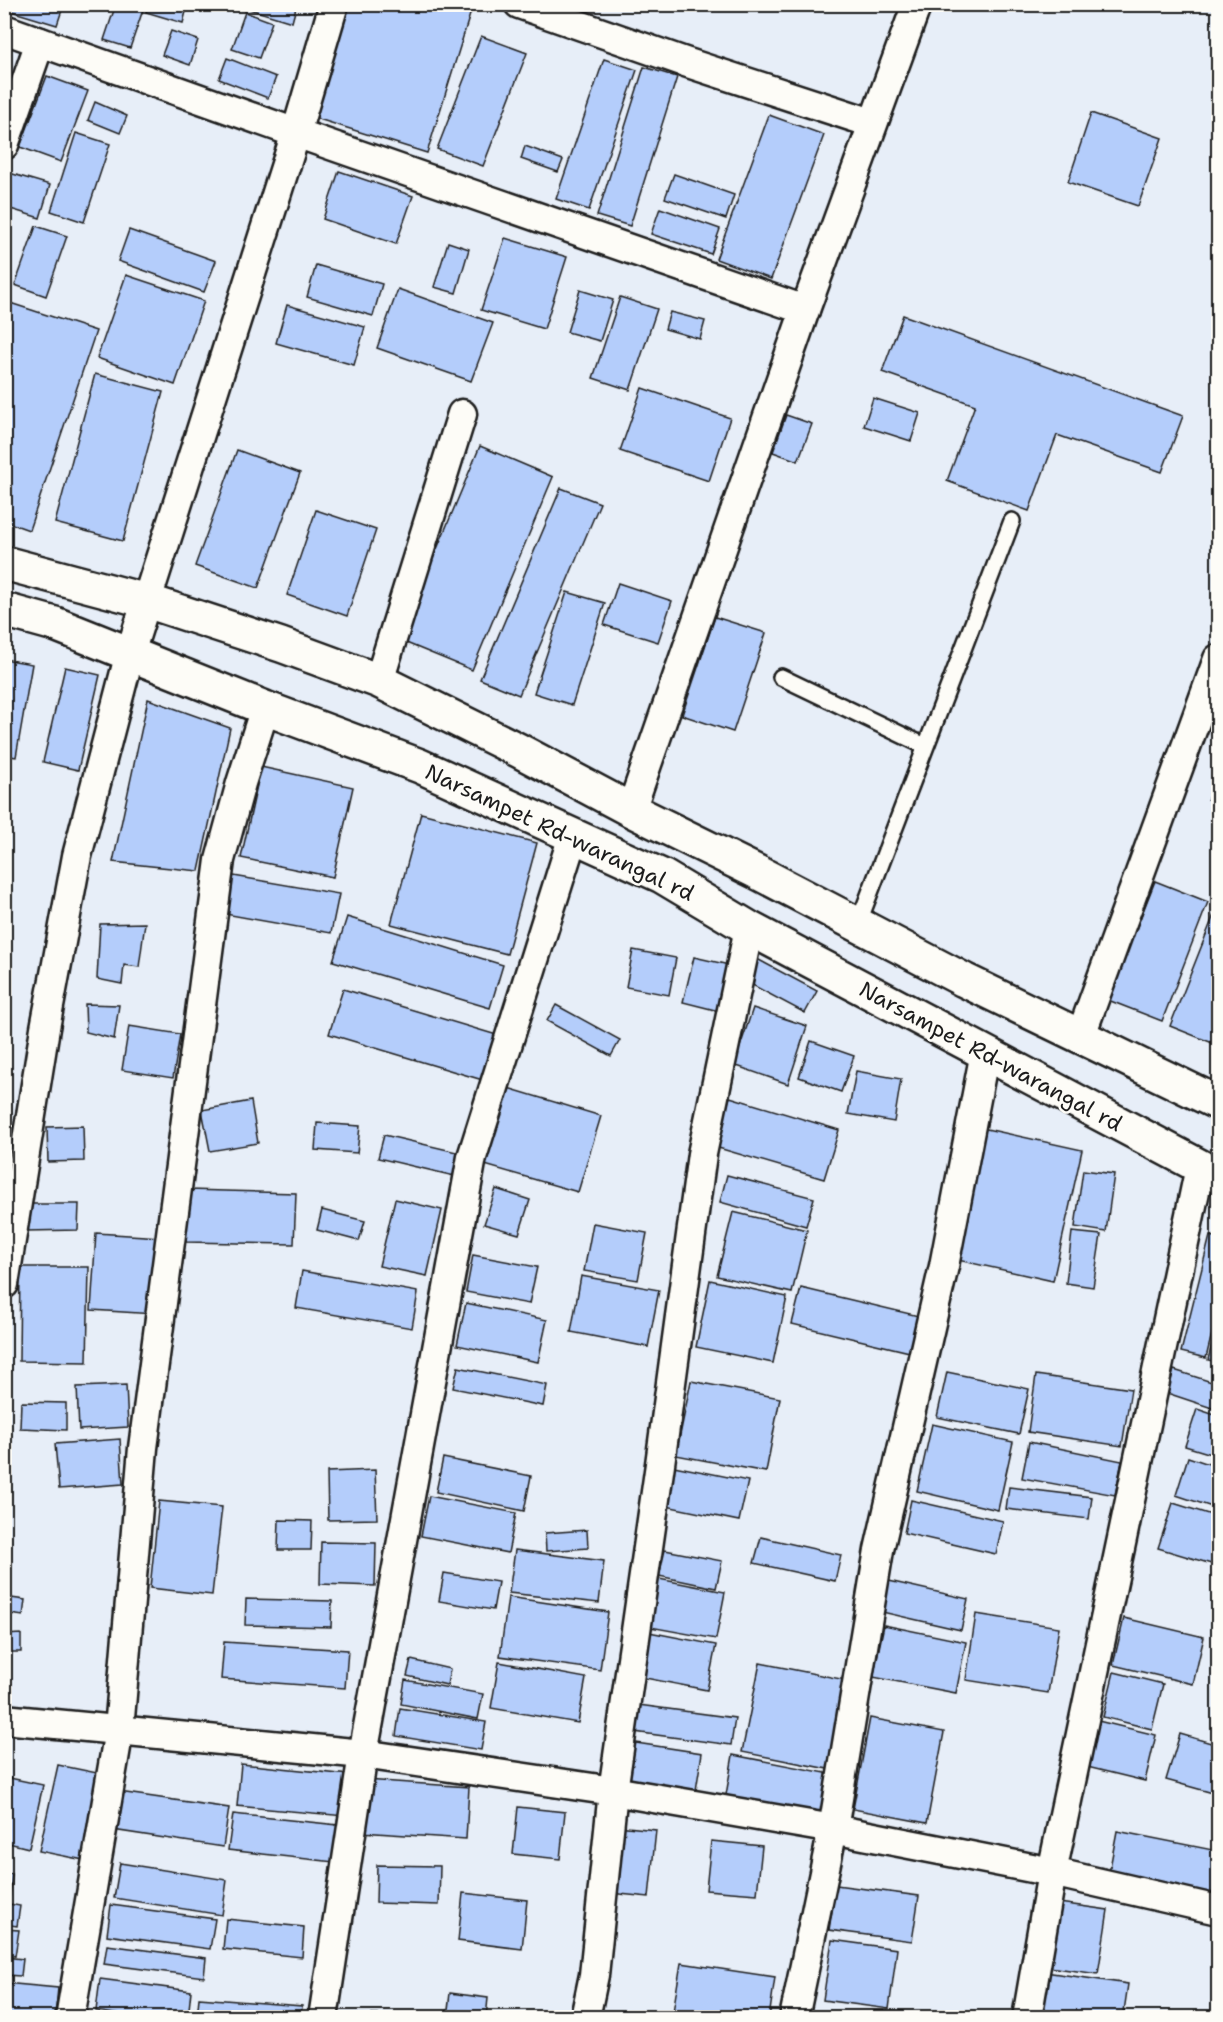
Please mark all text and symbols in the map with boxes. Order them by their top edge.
street label: Narsampet Rd-warangal rd [421,757,699,908]
street label: Narsampet Rd-warangal rd [854,975,1127,1138]

